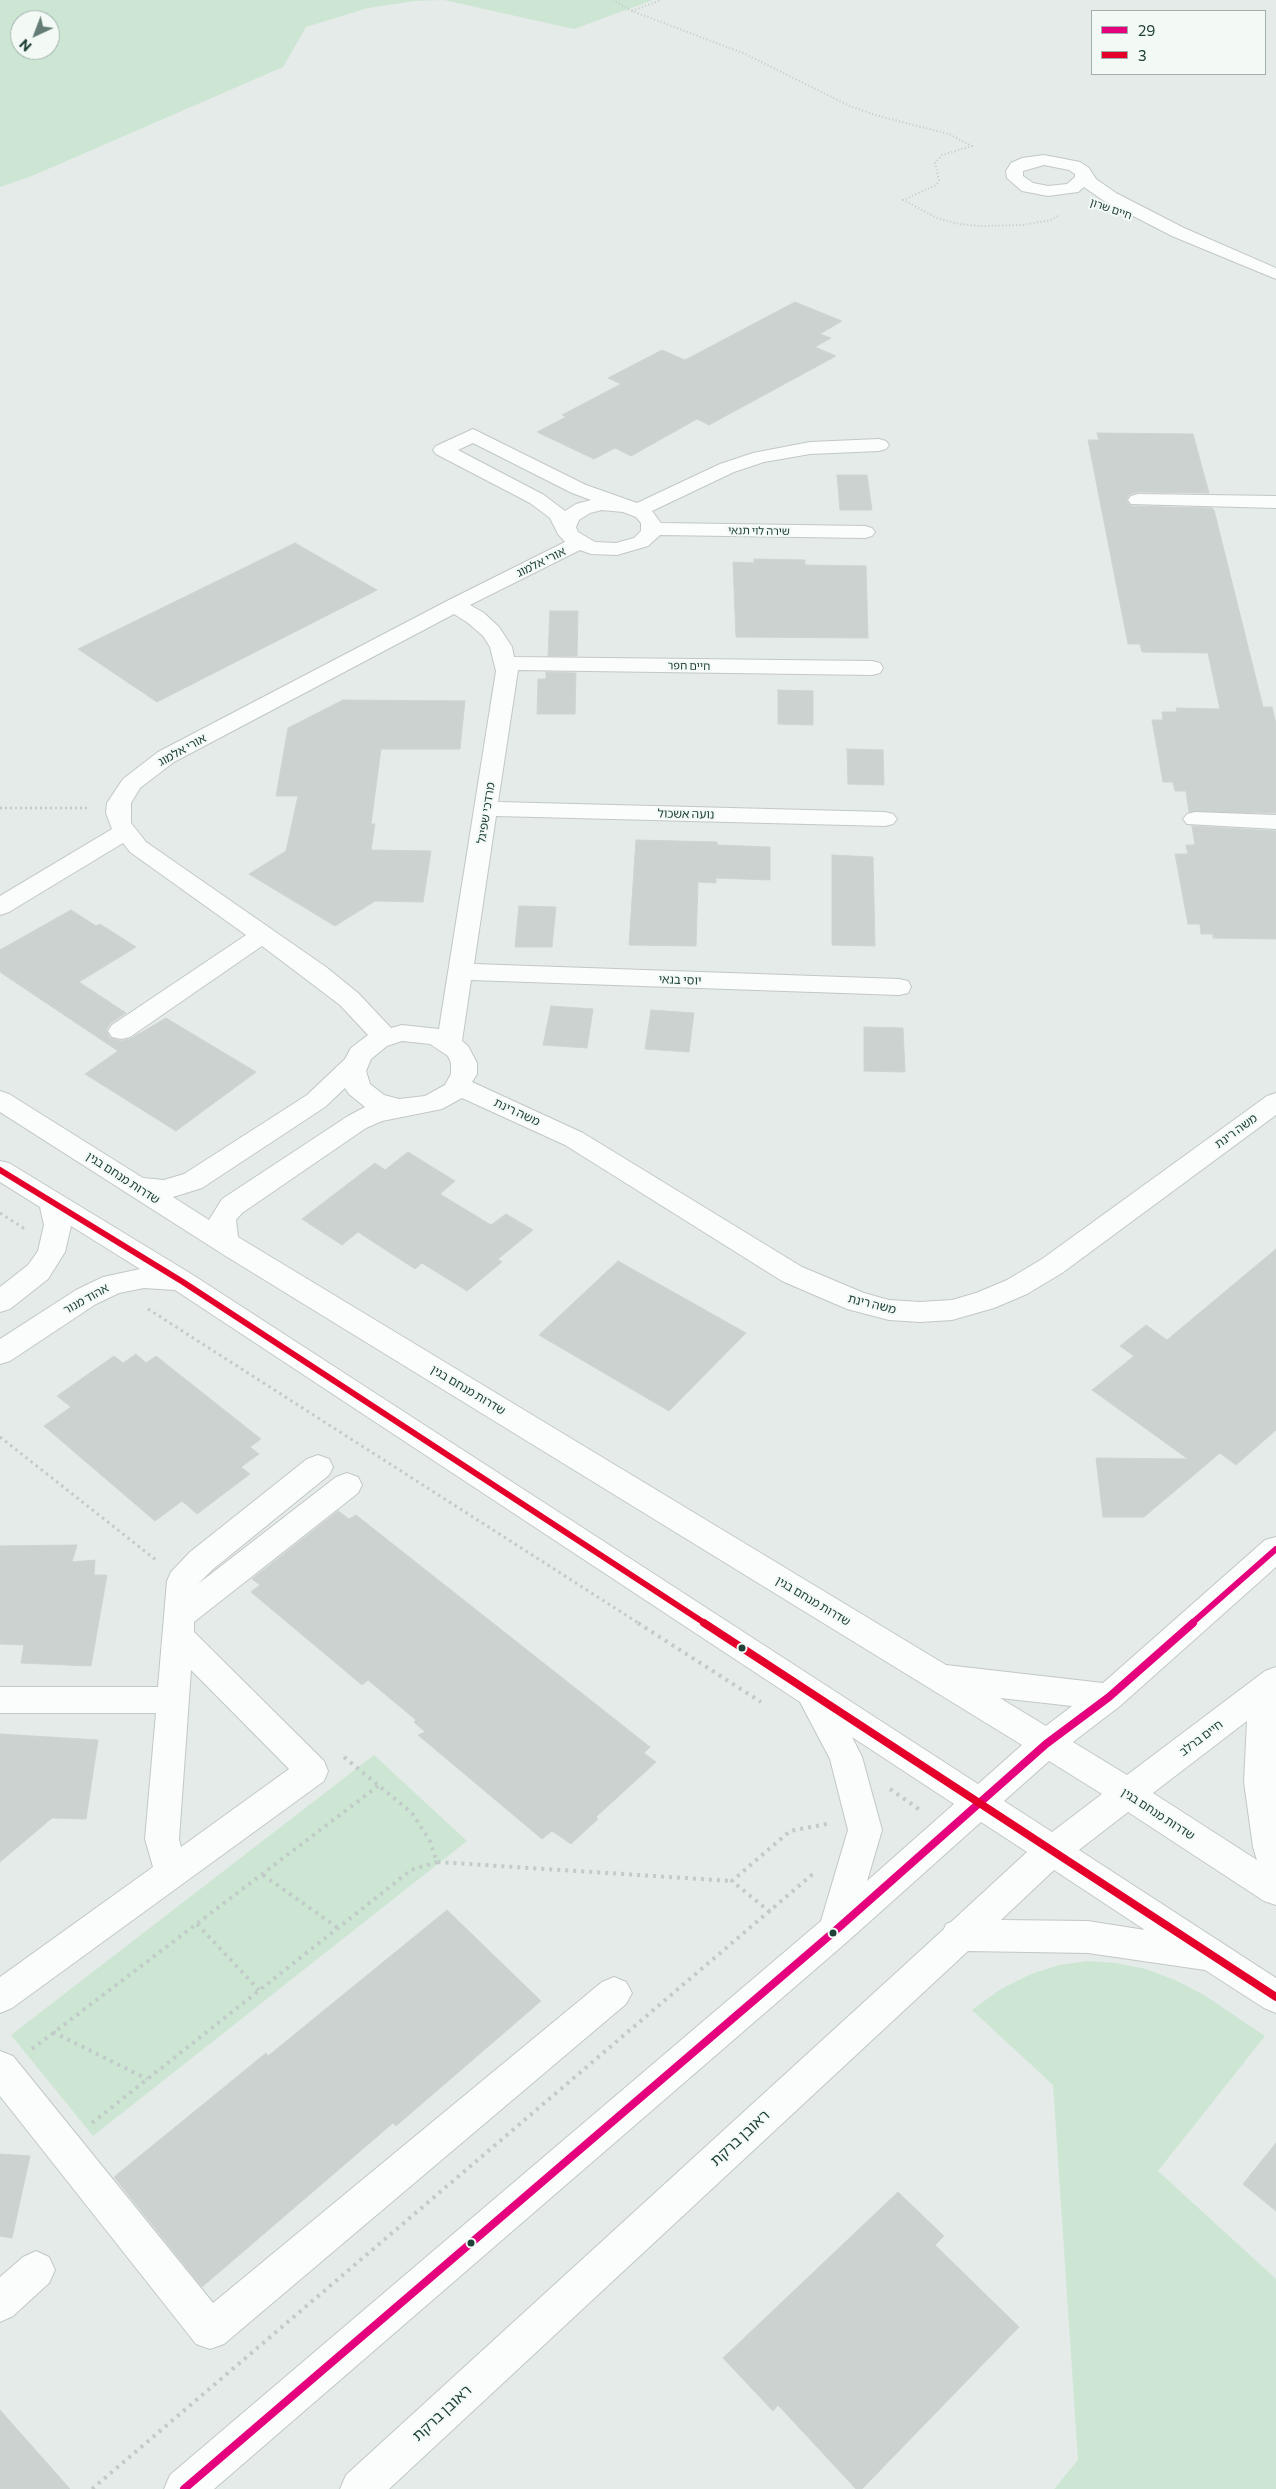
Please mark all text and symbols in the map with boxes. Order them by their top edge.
north arrow [10,10,60,60]
legend [1091,10,1266,75]
text: 29 [1138,21,1155,39]
text: N [15,36,35,55]
text: 3 [1138,46,1147,64]
street label: חיים שרון [1088,196,1134,222]
street label: שירה לוי תנאי [728,524,790,538]
street label: אורי אלמוג [514,544,568,580]
street label: חיים חפר [668,659,710,673]
street label: אורי אלמוג [155,731,209,769]
street label: מרדכי שפיגל [474,781,498,845]
street label: נועה אשכול [657,806,715,822]
street label: יוסי בנאי [658,972,702,988]
street label: משה רינת [492,1095,542,1129]
street label: משה רינת [1212,1111,1260,1151]
street label: שדרות מנחם בגין [84,1149,162,1207]
street label: אהוד מנור [61,1281,111,1317]
street label: משה רינת [846,1291,898,1317]
street label: שדרות מנחם בגין [428,1362,508,1418]
street label: שדרות מנחם בגין [773,1573,853,1629]
unlabelled marker [737,1643,747,1653]
street label: חיים ברלב [1176,1717,1226,1759]
street label: שדרות מנחם בגין [1119,1785,1197,1843]
unlabelled marker [828,1928,838,1938]
street label: ראובן ברקת [707,2106,773,2170]
unlabelled marker [466,2238,476,2248]
street label: ראובן ברקת [409,2381,475,2445]

